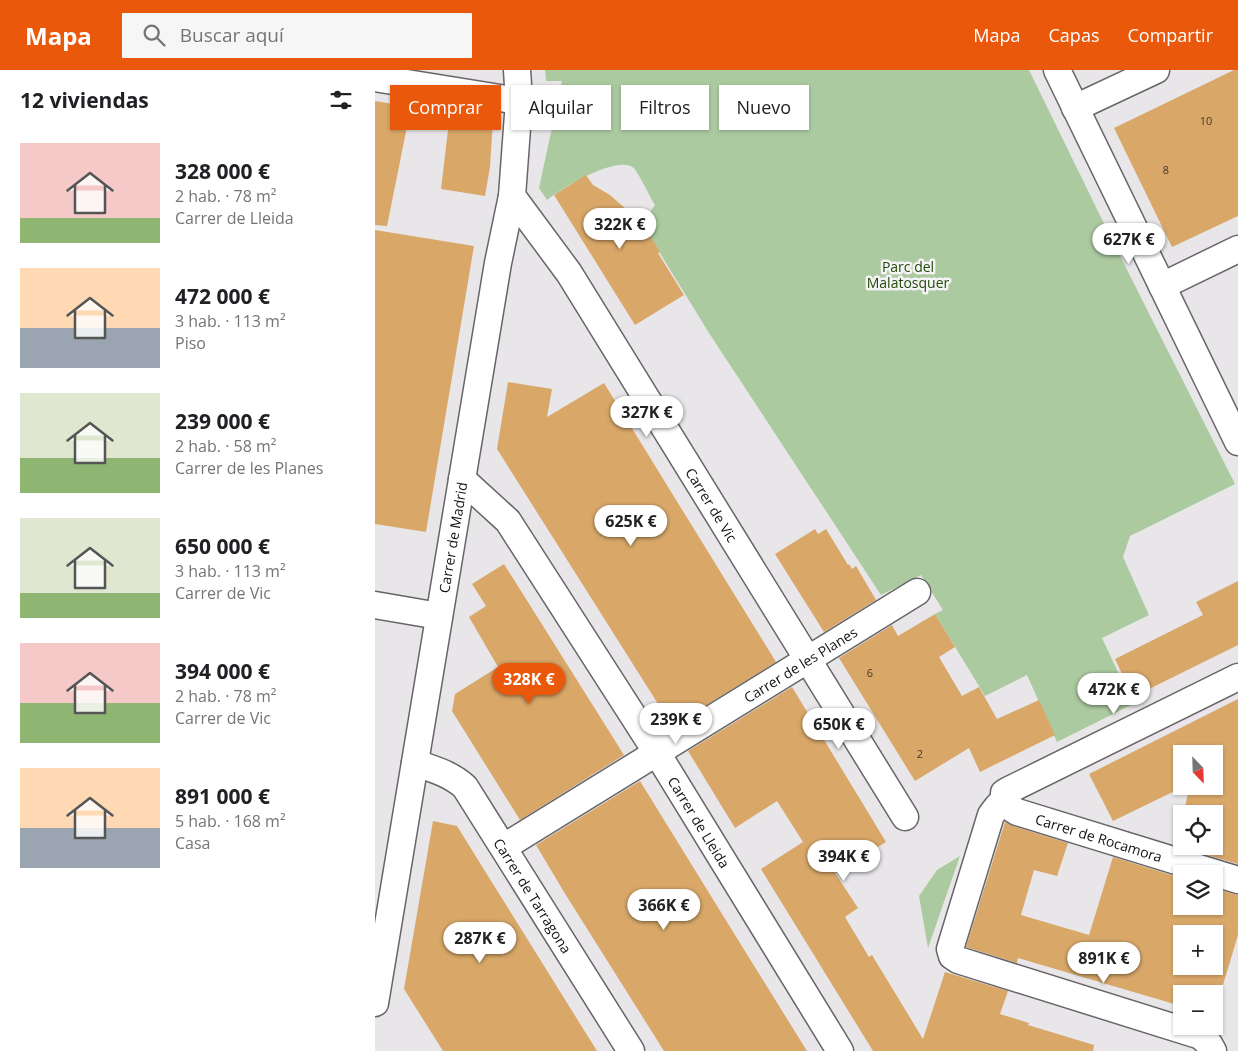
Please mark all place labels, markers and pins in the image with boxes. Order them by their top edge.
pin: 322K € [579,208,661,250]
pin: 627K € [1088,222,1170,265]
pin: 327K € [606,396,688,438]
pin: 625K € [590,504,672,547]
pin: 328K € [488,662,570,705]
pin: 472K € [1073,672,1155,715]
pin: 239K € [635,702,717,745]
pin: 650K € [798,708,880,750]
pin: 394K € [803,840,885,882]
pin: 366K € [623,888,705,931]
pin: 287K € [439,922,521,964]
pin: 891K € [1063,942,1145,984]

